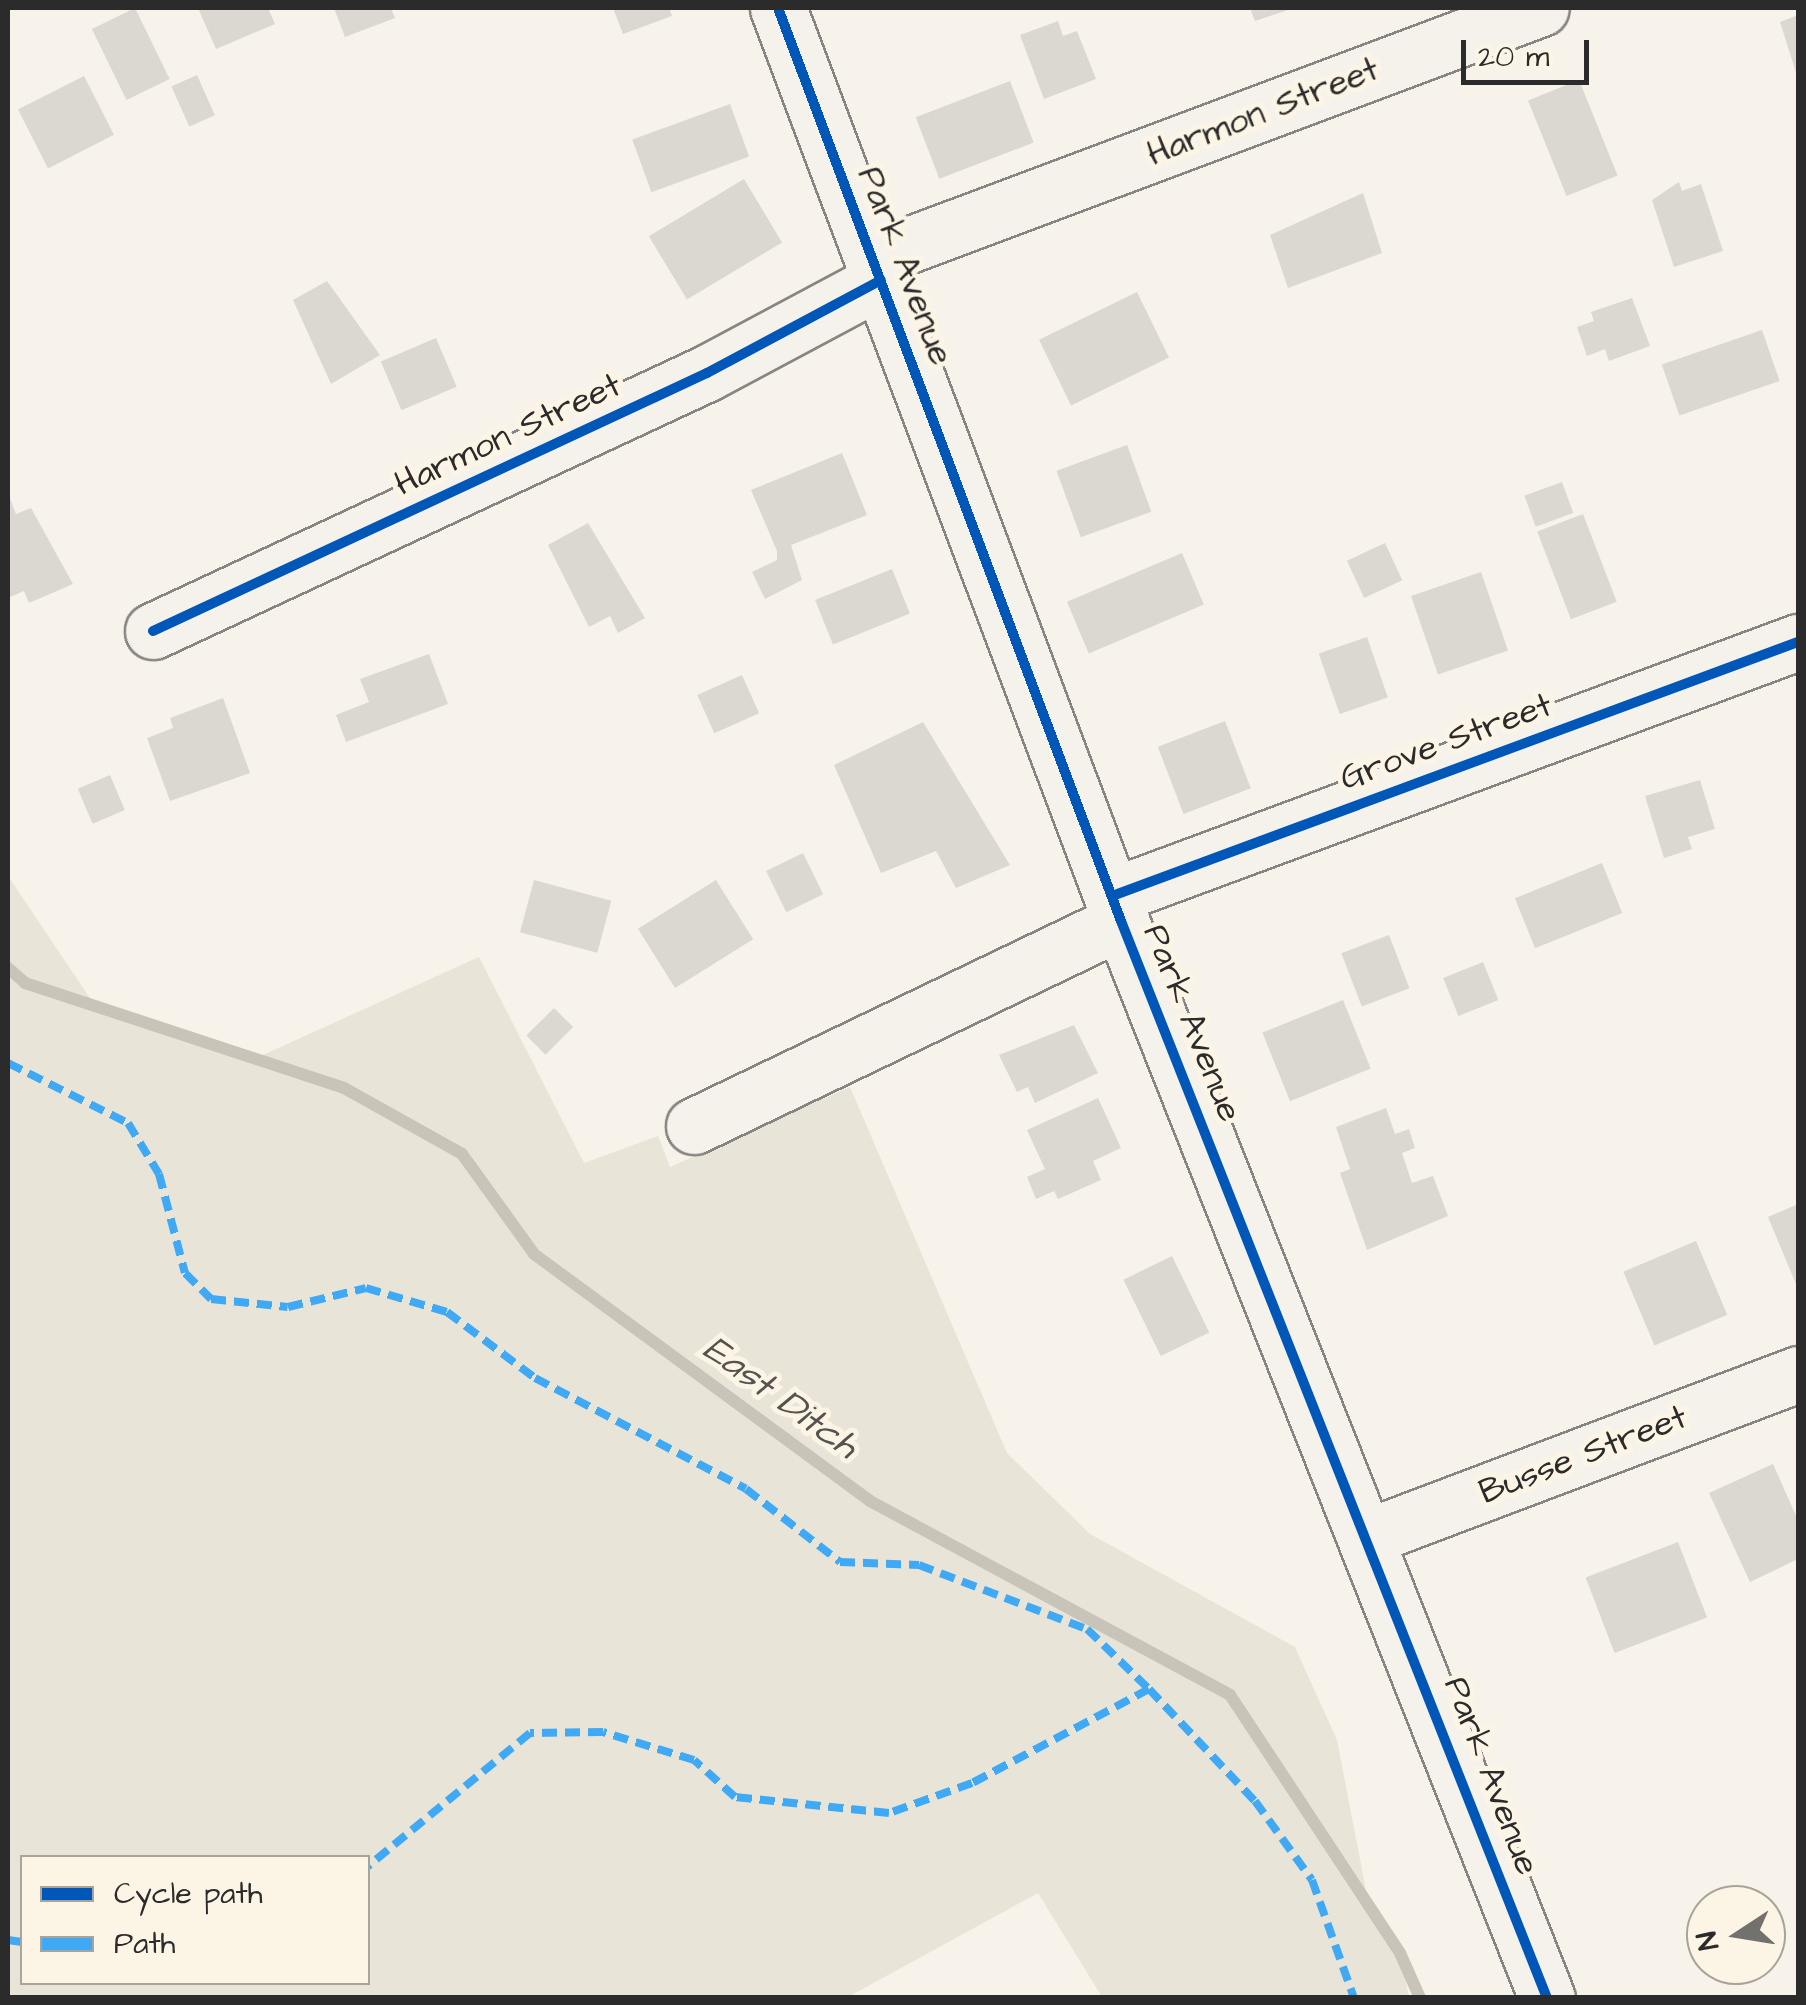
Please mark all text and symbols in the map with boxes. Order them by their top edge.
scale bar [1466,20,1594,82]
text: 20 m [1478,36,1549,78]
street label: Harmon Street [1141,49,1385,175]
street label: Park Avenue [848,161,962,371]
street label: Harmon Street [388,364,628,506]
street label: Grove Street [1334,684,1558,800]
street label: Park Avenue [1133,918,1251,1128]
water label: East Ditch [694,1327,866,1469]
street label: Busse Street [1473,1396,1693,1514]
street label: Park Avenue [1434,1671,1548,1881]
legend [20,1855,370,1985]
text: Cycle path [114,1873,263,1915]
north arrow [1686,1885,1786,1985]
text: Path [114,1923,175,1965]
text: N [1687,1928,1729,1954]

